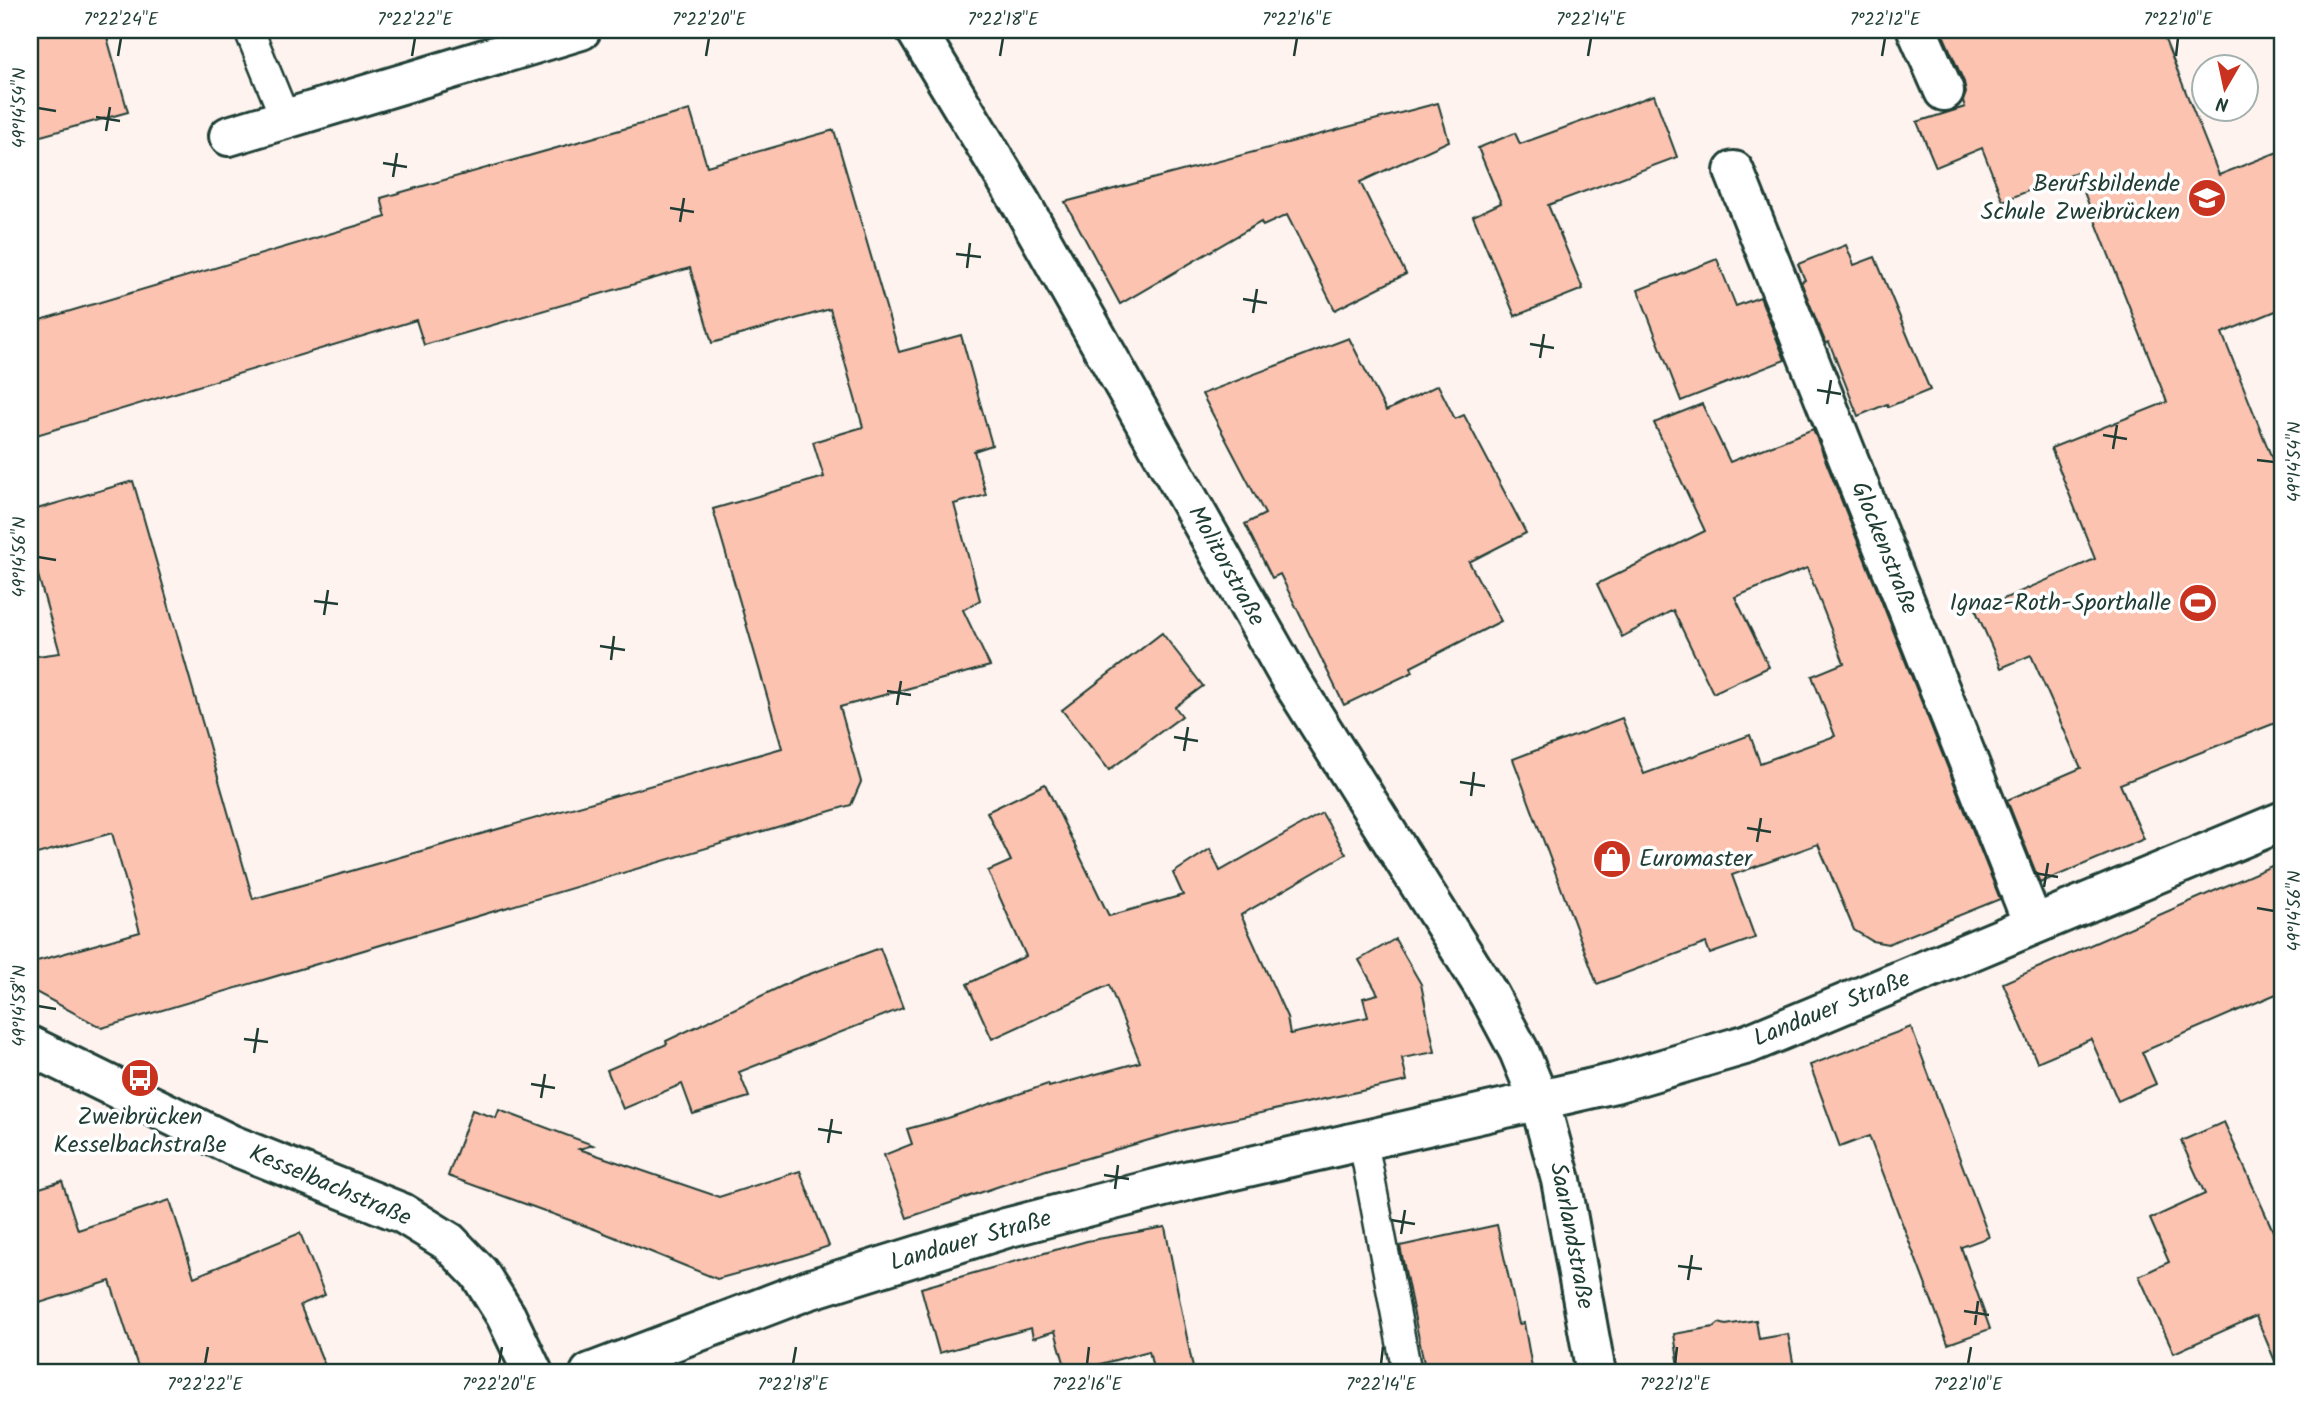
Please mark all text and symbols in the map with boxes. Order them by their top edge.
text: 7°22'24"E [84,6,159,35]
text: 7°22'22"E [377,6,453,35]
text: 7°22'20"E [672,6,746,35]
text: 7°22'18"E [968,6,1039,35]
text: 7°22'16"E [1262,6,1333,35]
text: 7°22'14"E [1556,6,1626,35]
text: 7°22'12"E [1850,6,1921,35]
text: 7°22'10"E [2143,6,2213,35]
north arrow [2190,52,2260,122]
text: 49°14'54"N [6,68,35,148]
text: N [2214,87,2231,119]
place label: Berufsbildende Schule Zweibrücken [1981,165,2180,232]
school or university icon: Berufsbildende Schule Zweibrücken [2186,177,2228,219]
text: 49°14'54"N [2281,422,2310,502]
street label: Glockenstraße [1840,476,1928,621]
street label: Molitorstraße [1177,498,1275,634]
text: 49°14'56"N [6,517,35,597]
sports icon: Ignaz-Roth-Sporthalle [2177,582,2219,624]
place label: Ignaz-Roth-Sporthalle [1949,584,2171,623]
shop icon: Euromaster [1591,838,1633,880]
place label: Euromaster [1639,840,1754,879]
text: 49°14'56"N [2281,871,2310,951]
street label: Landauer Straße [1748,960,1917,1058]
text: 49°14'58"N [6,965,35,1047]
bus stop icon: Zweibrücken Kesselbachstraße [119,1057,161,1099]
place label: Zweibrücken Kesselbachstraße [53,1098,227,1165]
street label: Kesselbachstraße [243,1134,417,1238]
street label: Saarlandstraße [1538,1159,1604,1313]
street label: Landauer Straße [886,1199,1057,1283]
text: 7°22'22"E [167,1371,243,1400]
text: 7°22'20"E [462,1371,536,1400]
text: 7°22'18"E [758,1371,829,1400]
text: 7°22'16"E [1052,1371,1123,1400]
text: 7°22'14"E [1346,1371,1416,1400]
text: 7°22'12"E [1640,1371,1711,1400]
text: 7°22'10"E [1933,1371,2003,1400]

